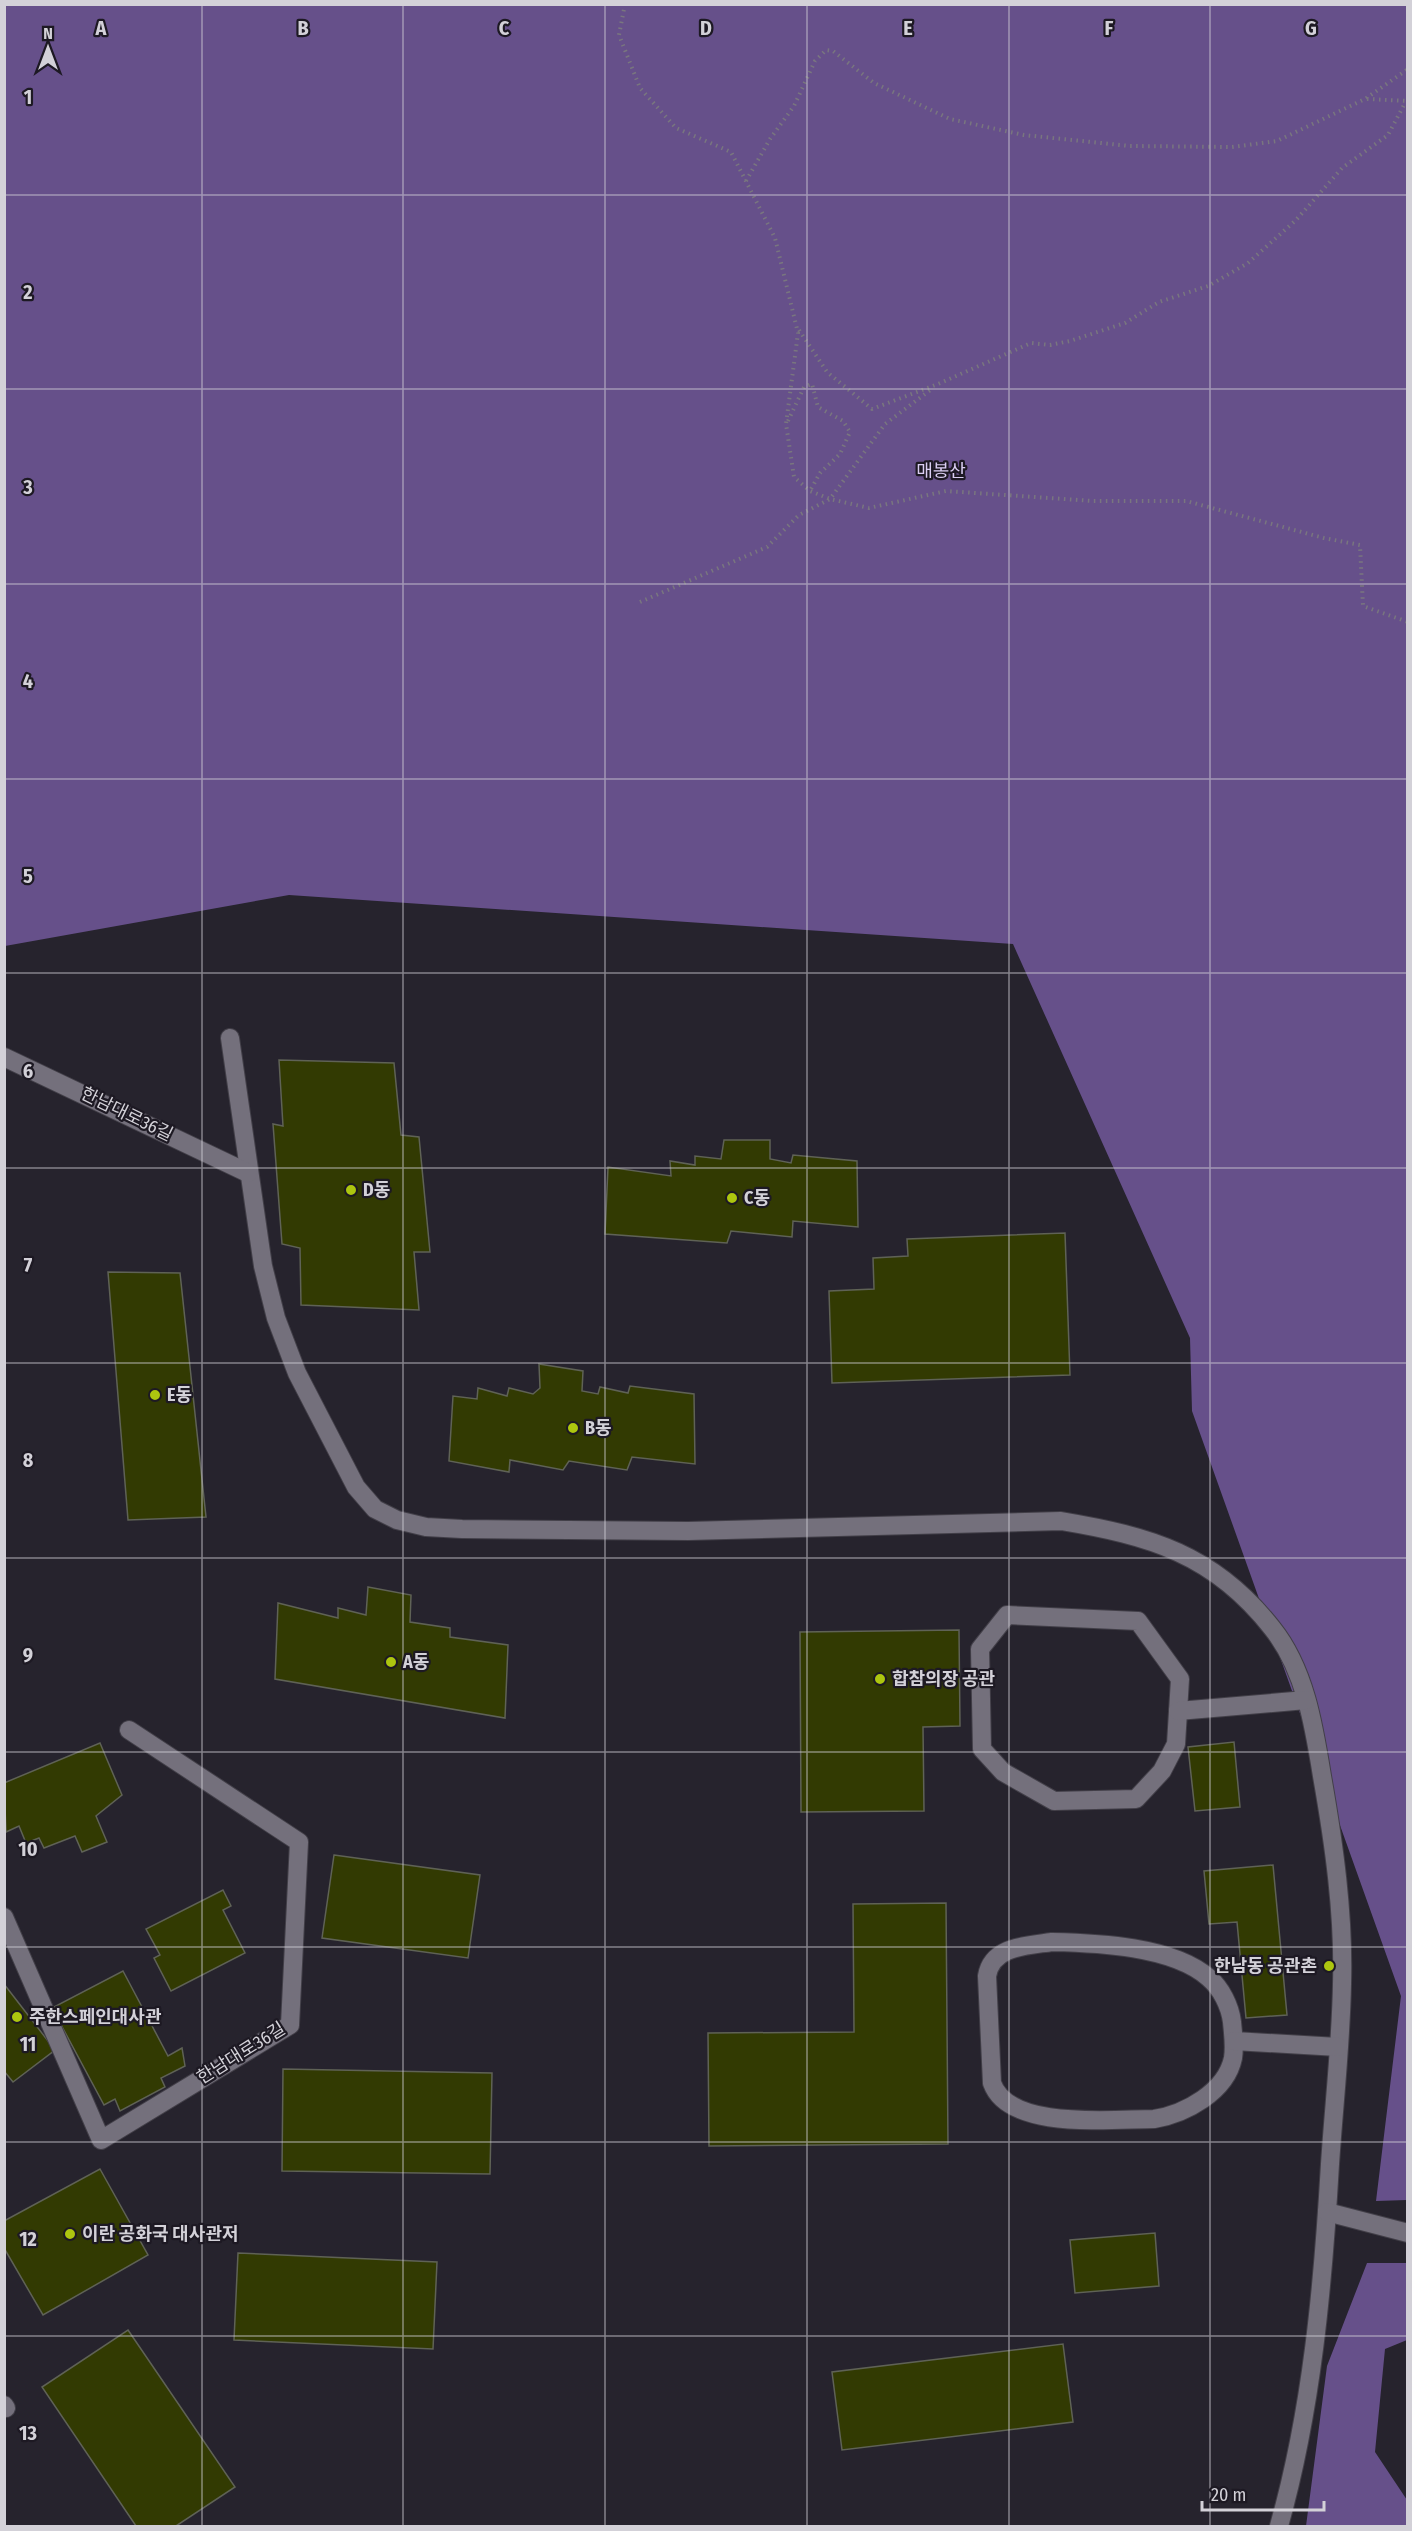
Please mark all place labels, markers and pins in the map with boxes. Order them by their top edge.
place label: D동 [363,1179,390,1201]
marker: D동 [344,1183,358,1197]
place label: C동 [744,1187,770,1209]
marker: C동 [725,1191,739,1205]
place label: E동 [167,1384,192,1406]
marker: E동 [148,1388,162,1402]
place label: B동 [585,1417,612,1439]
marker: B동 [566,1421,580,1435]
place label: A동 [402,1651,429,1673]
marker: A동 [384,1655,398,1669]
place label: 합참의장 공관 [892,1668,996,1690]
marker: 합참의장 공관 [873,1672,887,1686]
place label: 한남동 공관촌 [1214,1955,1317,1977]
marker: 한남동 공관촌 [1322,1959,1336,1973]
place label: 주한스페인대사관 [29,2006,162,2028]
marker: 주한스페인대사관 [10,2010,24,2024]
place label: 이란 공화국 대사관저 [82,2223,239,2245]
marker: 이란 공화국 대사관저 [63,2227,77,2241]

